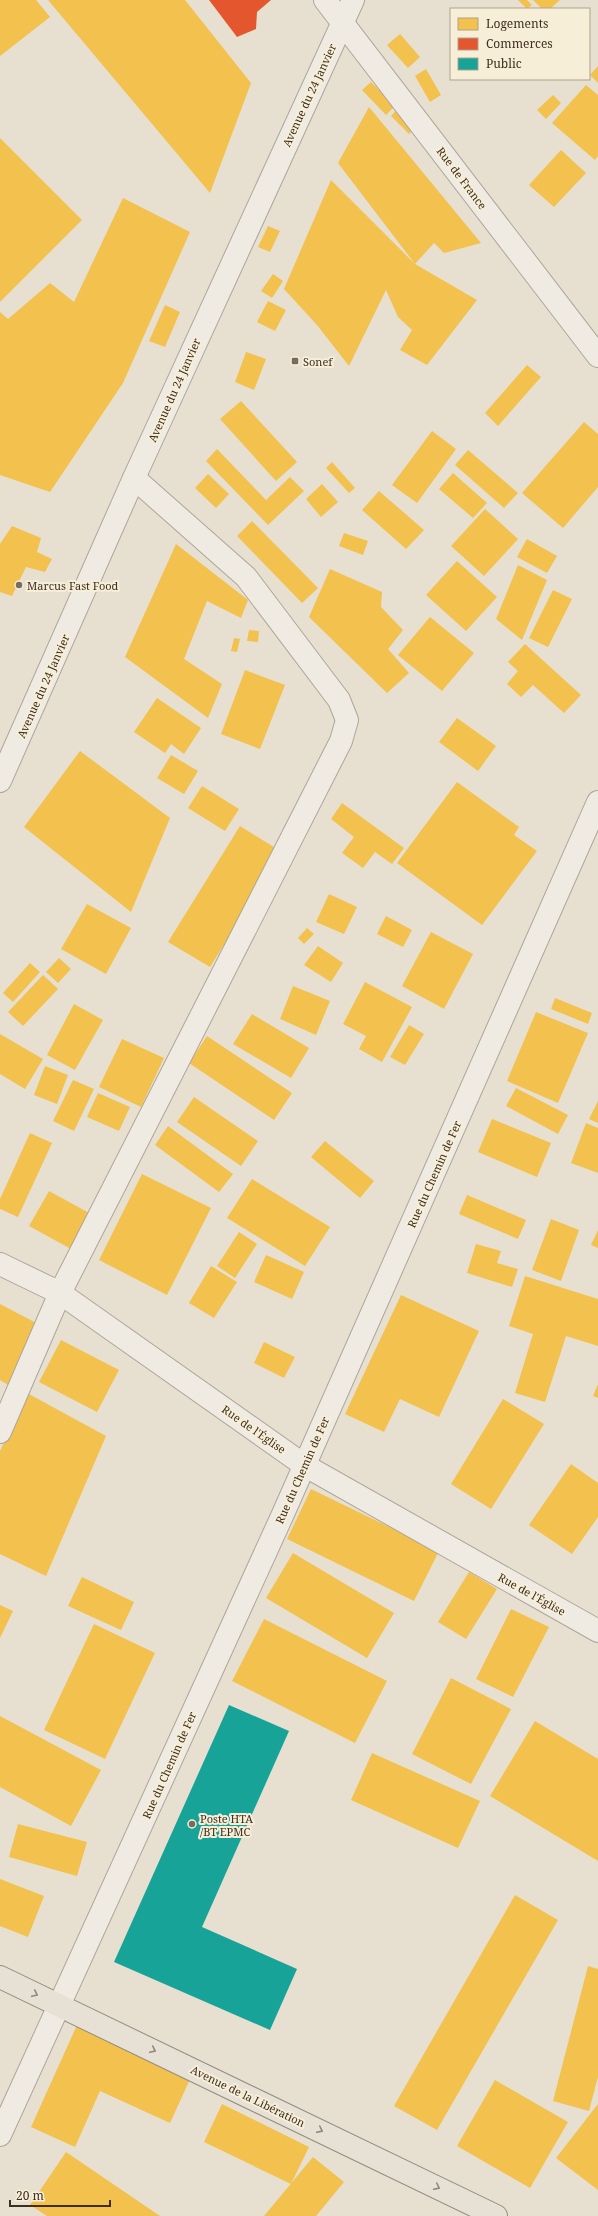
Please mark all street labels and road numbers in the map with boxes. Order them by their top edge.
street label: Avenue du 24 Janvier [279,40,340,149]
street label: Rue de France [434,144,490,212]
street label: Avenue du 24 Janvier [144,335,204,444]
street label: Avenue du 24 Janvier [13,631,73,740]
street label: Rue du Chemin de Fer [404,1117,465,1230]
street label: Rue de l'Église [219,1401,289,1457]
street label: Rue du Chemin de Fer [272,1413,333,1526]
street label: Rue de l'Église [496,1569,568,1619]
street label: Rue du Chemin de Fer [139,1708,200,1821]
street label: Avenue de la Libération [188,2062,308,2130]

